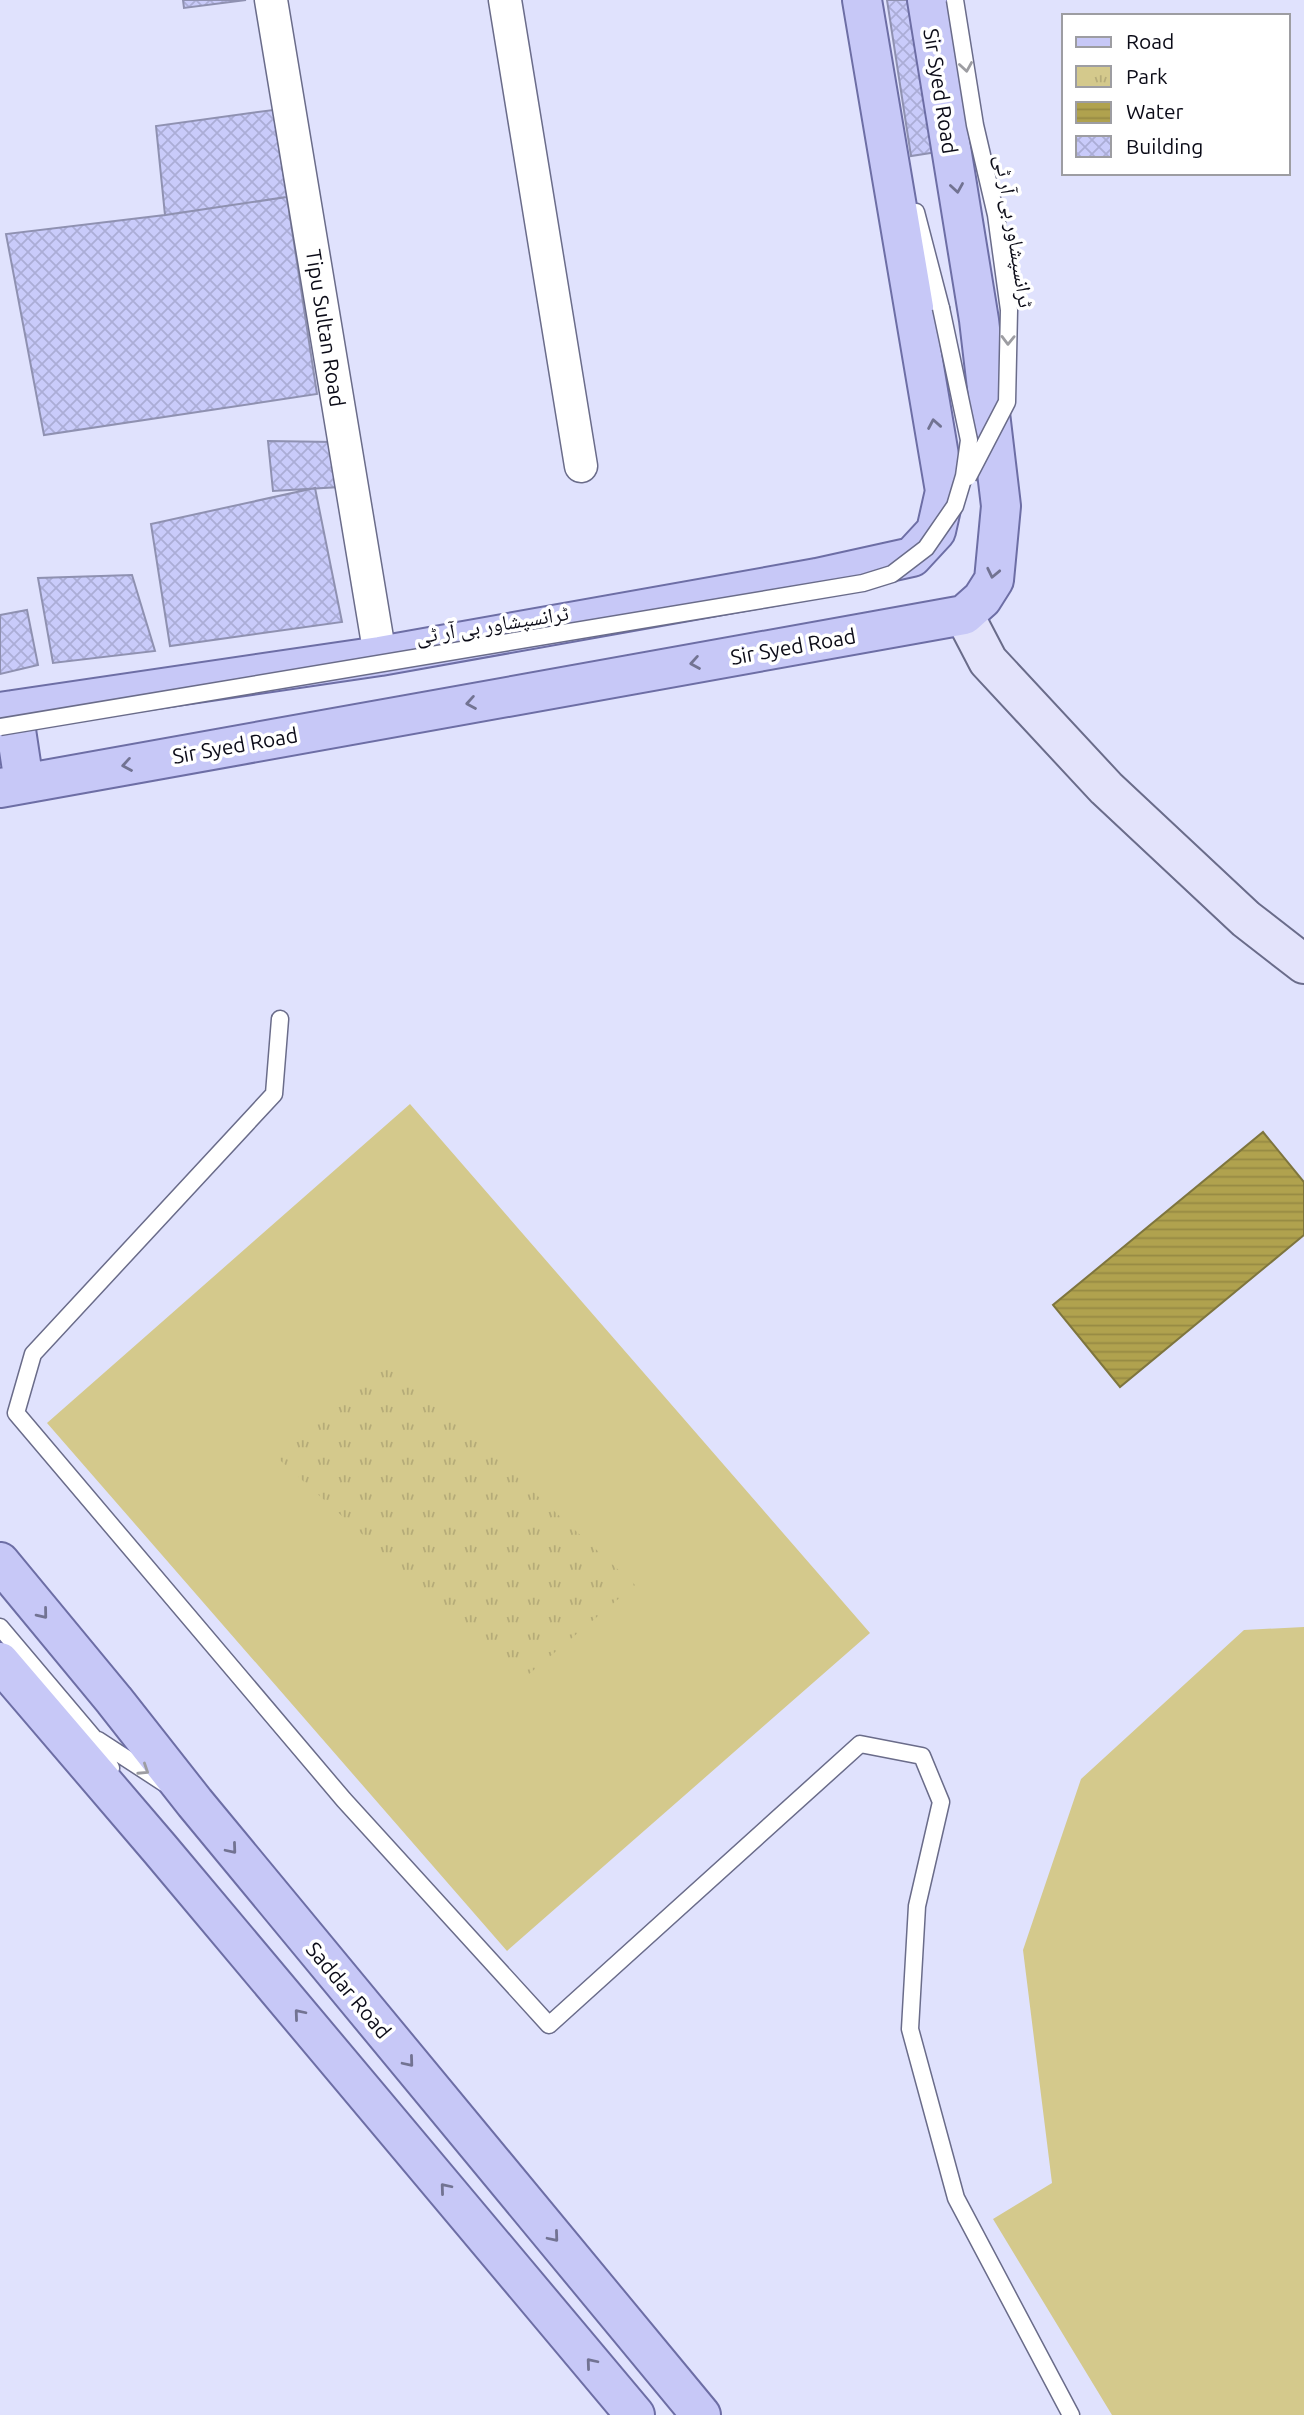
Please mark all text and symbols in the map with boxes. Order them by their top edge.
legend [1062,14,1290,175]
street label: Sir Syed Road [919,27,963,155]
text: Road [1126,29,1174,53]
one-way arrow [958,61,973,73]
text: Park [1126,64,1168,88]
text: Water [1126,99,1184,123]
text: Building [1126,134,1203,158]
street label: ٹرانسپشاور بی آر ٹی [989,153,1039,309]
one-way arrow [949,182,964,194]
street label: Tipu Sultan Road [302,248,350,408]
one-way arrow [1001,335,1016,346]
one-way arrow [927,418,942,430]
one-way arrow [986,567,1001,579]
street label: ٹرانسپشاور بی آر ٹی [414,600,570,650]
street label: Sir Syed Road [728,623,858,669]
one-way arrow [689,655,701,670]
one-way arrow [465,695,477,710]
street label: Sir Syed Road [170,722,300,768]
one-way arrow [121,757,133,772]
one-way arrow [35,1607,48,1619]
one-way arrow [136,1762,149,1775]
one-way arrow [224,1841,237,1853]
street label: Saddar Road [302,1937,396,2043]
one-way arrow [295,2010,307,2023]
one-way arrow [400,2054,413,2066]
one-way arrow [441,2184,453,2197]
one-way arrow [545,2229,558,2241]
one-way arrow [587,2358,600,2370]

